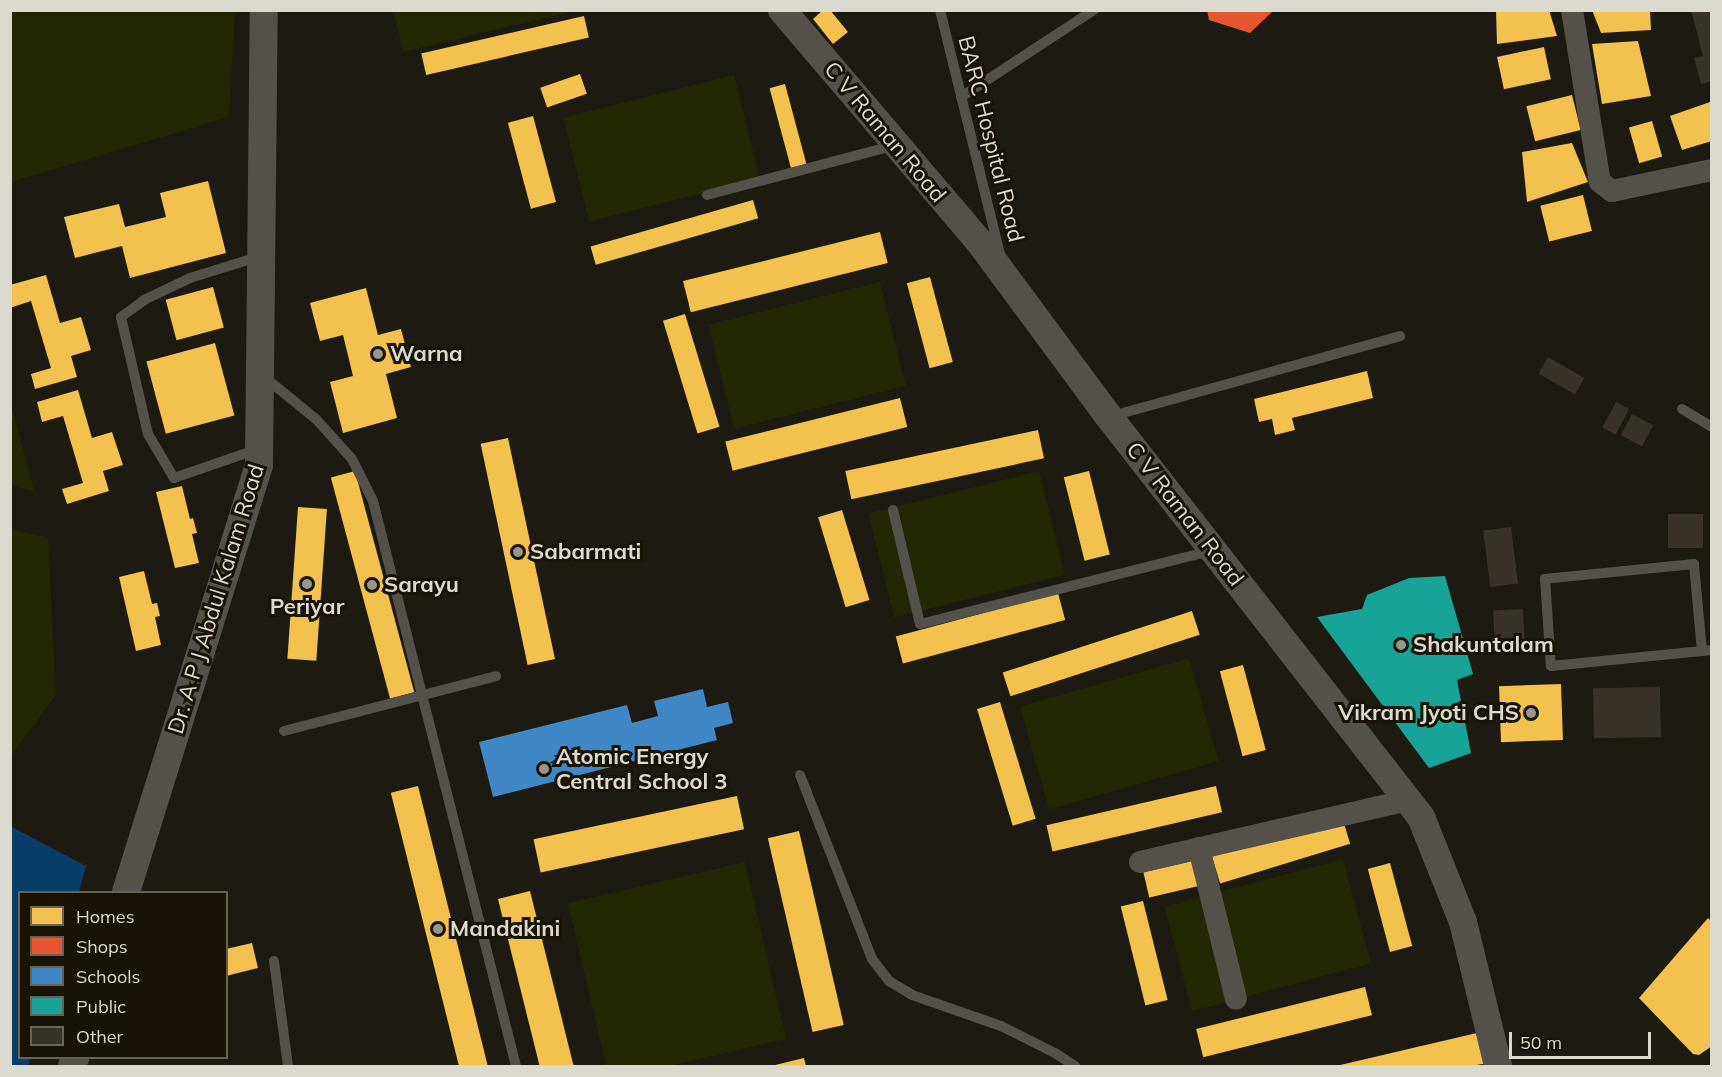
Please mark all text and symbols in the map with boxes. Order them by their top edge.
street label: BARC Hospital Road [953,33,1029,245]
street label: C V Raman Road [819,56,951,208]
place label: Warna [390,341,463,367]
marker: Warna [371,347,385,361]
street label: C V Raman Road [1121,437,1249,591]
street label: Dr. A P J Abdul Kalam Road [162,461,270,737]
place label: Sabarmati [530,539,641,565]
marker: Sabarmati [511,545,525,559]
place label: Sarayu [384,572,459,598]
marker: Periyar [300,577,314,591]
marker: Sarayu [365,578,379,592]
place label: Periyar [270,594,344,620]
place label: Shakuntalam [1413,632,1554,658]
marker: Shakuntalam [1394,638,1408,652]
place label: Vikram Jyoti CHS [1338,700,1519,726]
marker: Vikram Jyoti CHS [1524,706,1538,720]
place label: Atomic Energy Central School 3 [556,743,727,794]
marker: Atomic Energy Central School 3 [537,762,551,776]
legend [18,891,228,1059]
text: Homes [76,905,135,928]
place label: Mandakini [450,916,560,942]
marker: Mandakini [431,922,445,936]
text: Shops [76,935,128,958]
text: Schools [76,965,140,988]
text: Public [76,995,126,1018]
scale bar [1512,1020,1654,1058]
text: Other [76,1025,123,1048]
text: 50 m [1520,1031,1562,1054]

